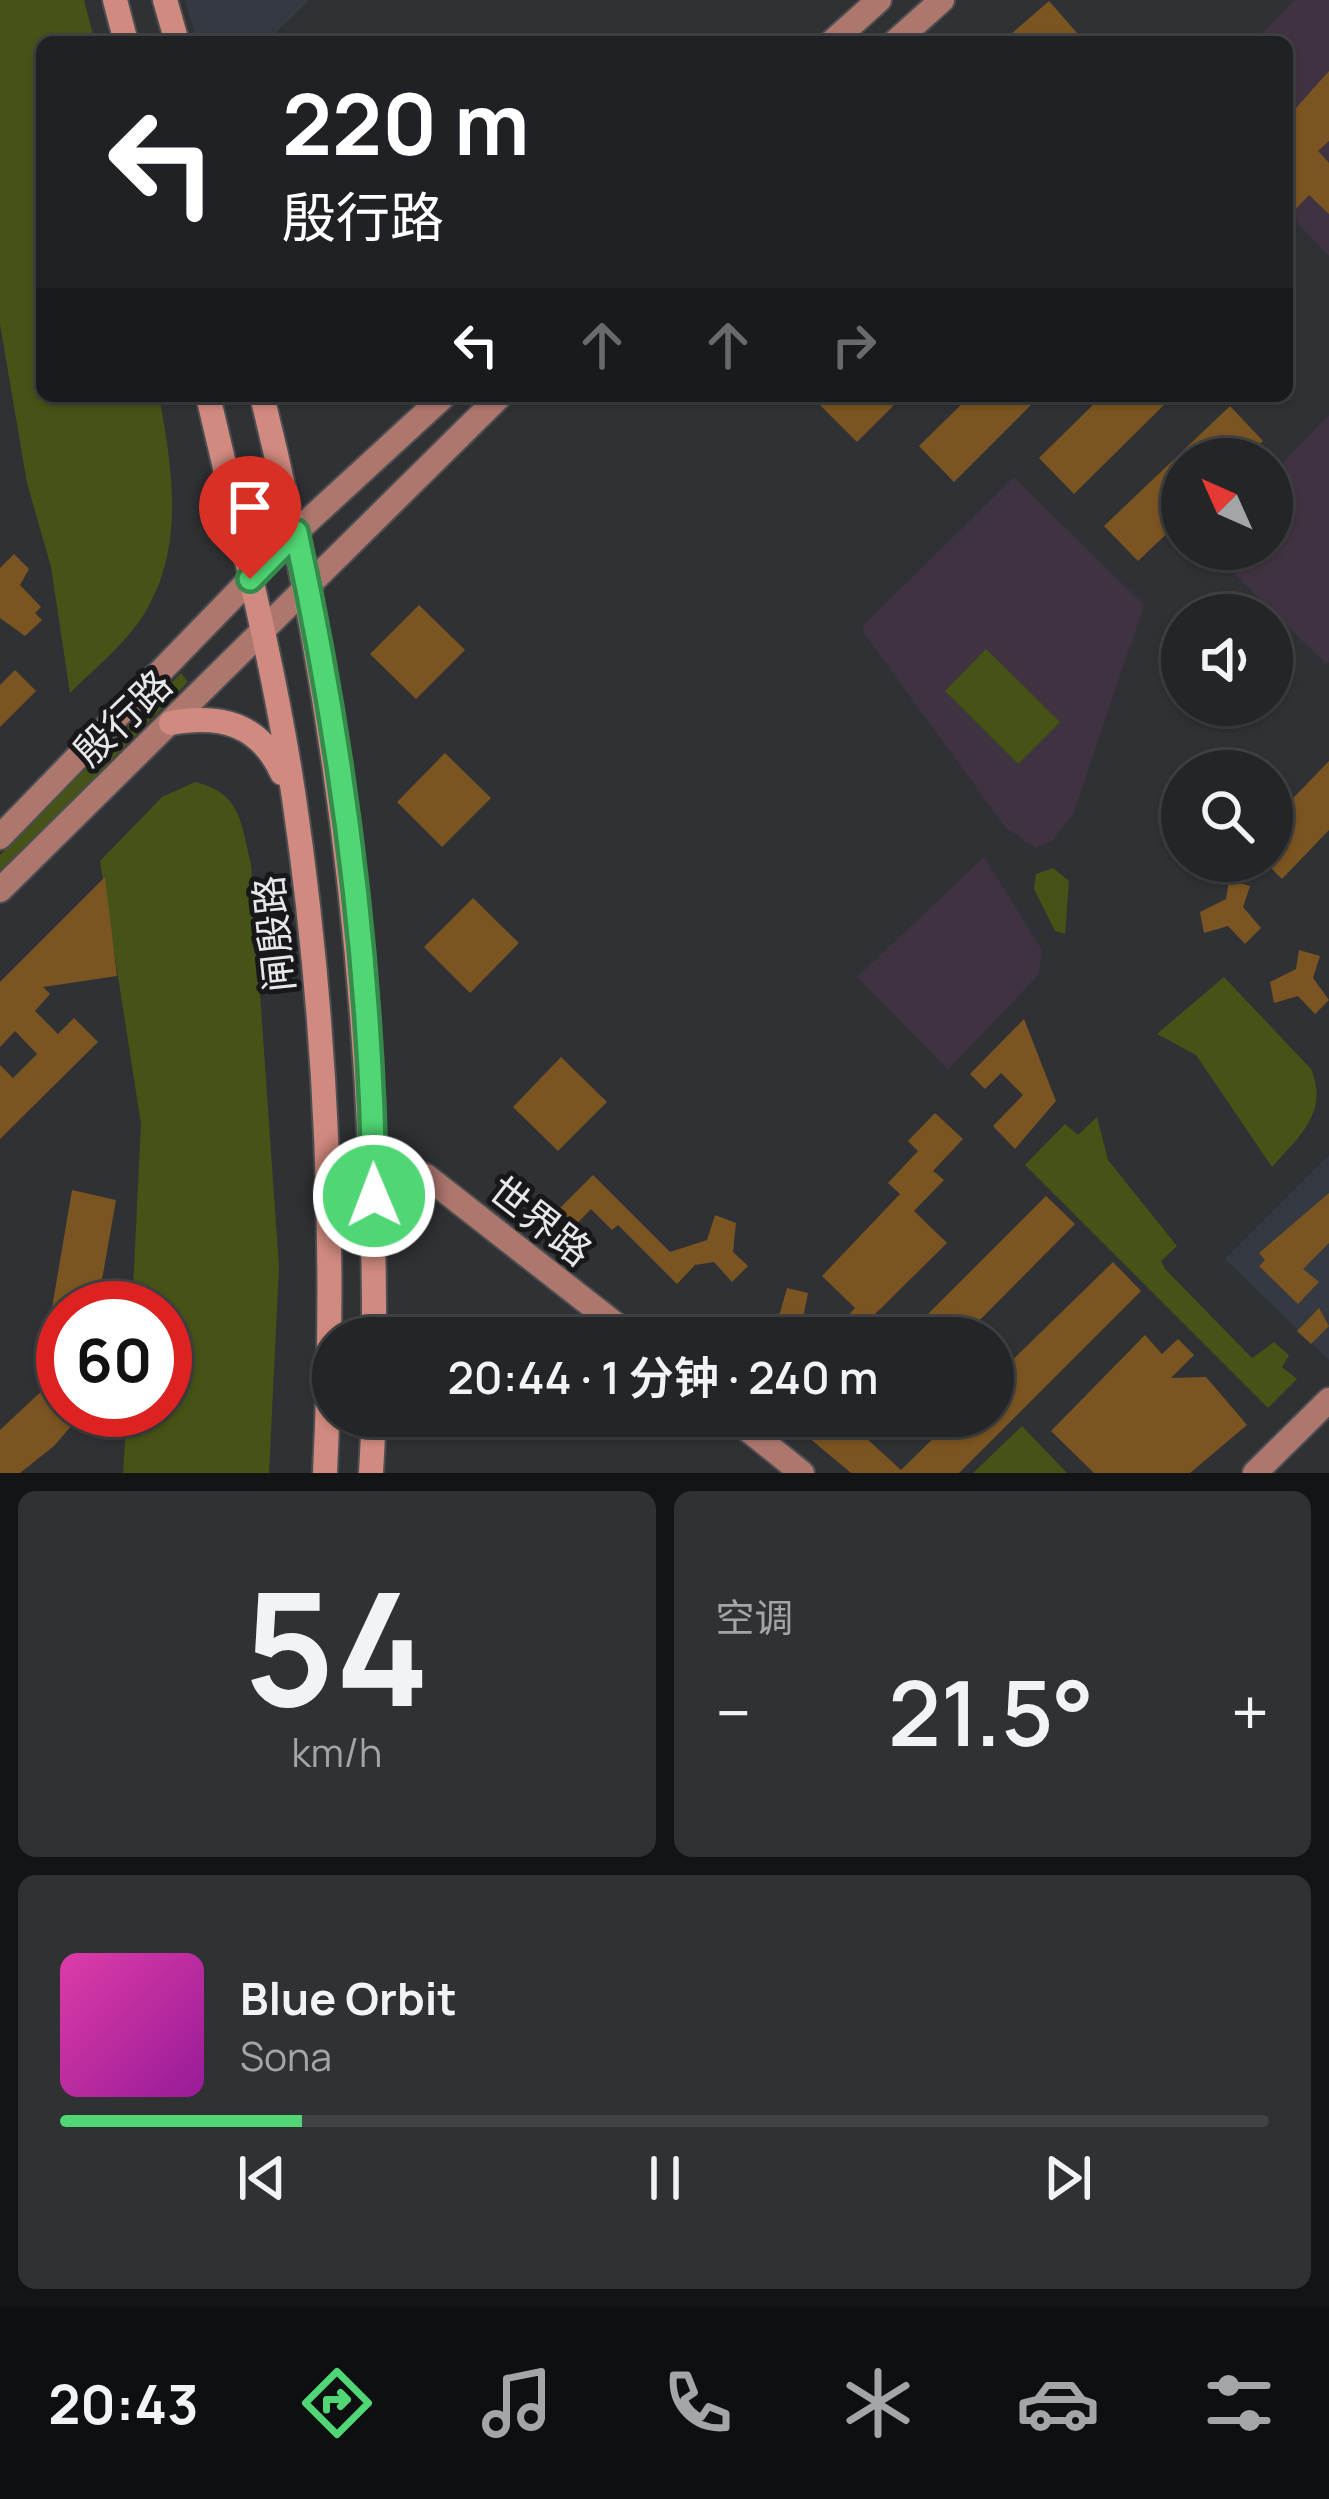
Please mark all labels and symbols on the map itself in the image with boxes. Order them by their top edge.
north arrow [1161,438,1293,570]
pin [199,456,301,579]
street label: 殷行路 [61,657,183,777]
street label: 闸殷路 [240,873,306,995]
position arrow [311,1133,437,1259]
street label: 世界路 [478,1163,604,1277]
speed limit sign: 60 [36,1281,192,1437]

